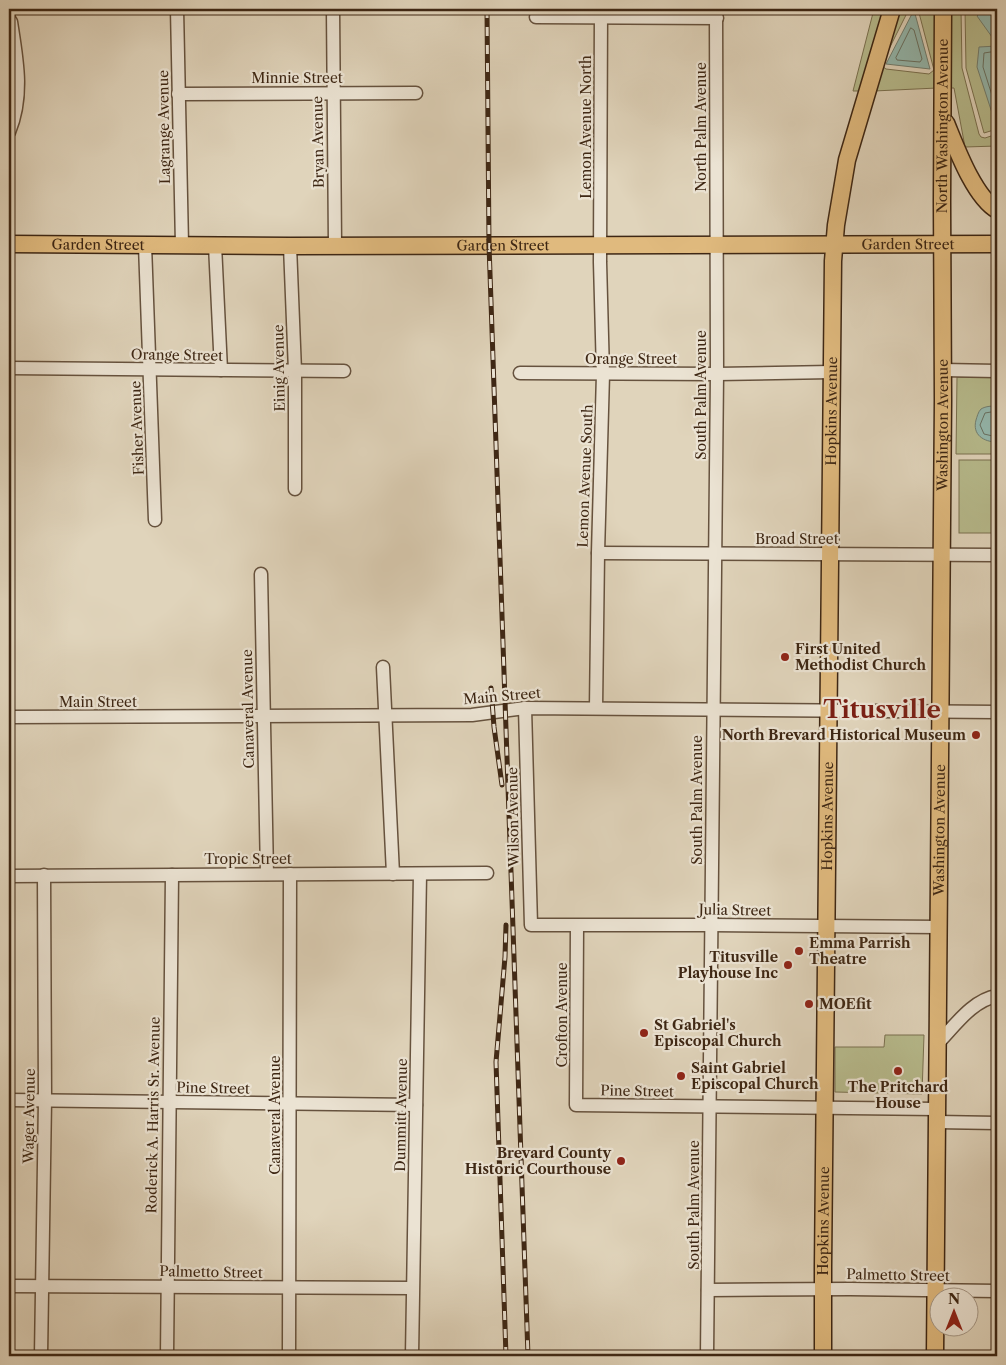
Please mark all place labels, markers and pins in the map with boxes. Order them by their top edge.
place label: First United Methodist Church [795,640,926,674]
marker: First United Methodist Church [779,651,791,663]
place label: North Brevard Historical Museum [722,726,966,744]
marker: North Brevard Historical Museum [970,729,982,741]
place label: Emma Parrish Theatre [809,934,911,968]
marker: Emma Parrish Theatre [793,945,805,957]
place label: Titusville Playhouse Inc [678,948,778,982]
marker: Titusville Playhouse Inc [782,959,794,971]
place label: MOEfit [819,995,872,1013]
marker: MOEfit [803,998,815,1010]
place label: St Gabriel's Episcopal Church [654,1016,782,1050]
marker: St Gabriel's Episcopal Church [638,1027,650,1039]
place label: Saint Gabriel Episcopal Church [691,1059,819,1093]
marker: The Pritchard House [892,1065,904,1077]
marker: Saint Gabriel Episcopal Church [675,1070,687,1082]
place label: The Pritchard House [848,1078,949,1112]
place label: Brevard County Historic Courthouse [465,1144,611,1178]
marker: Brevard County Historic Courthouse [615,1155,627,1167]

